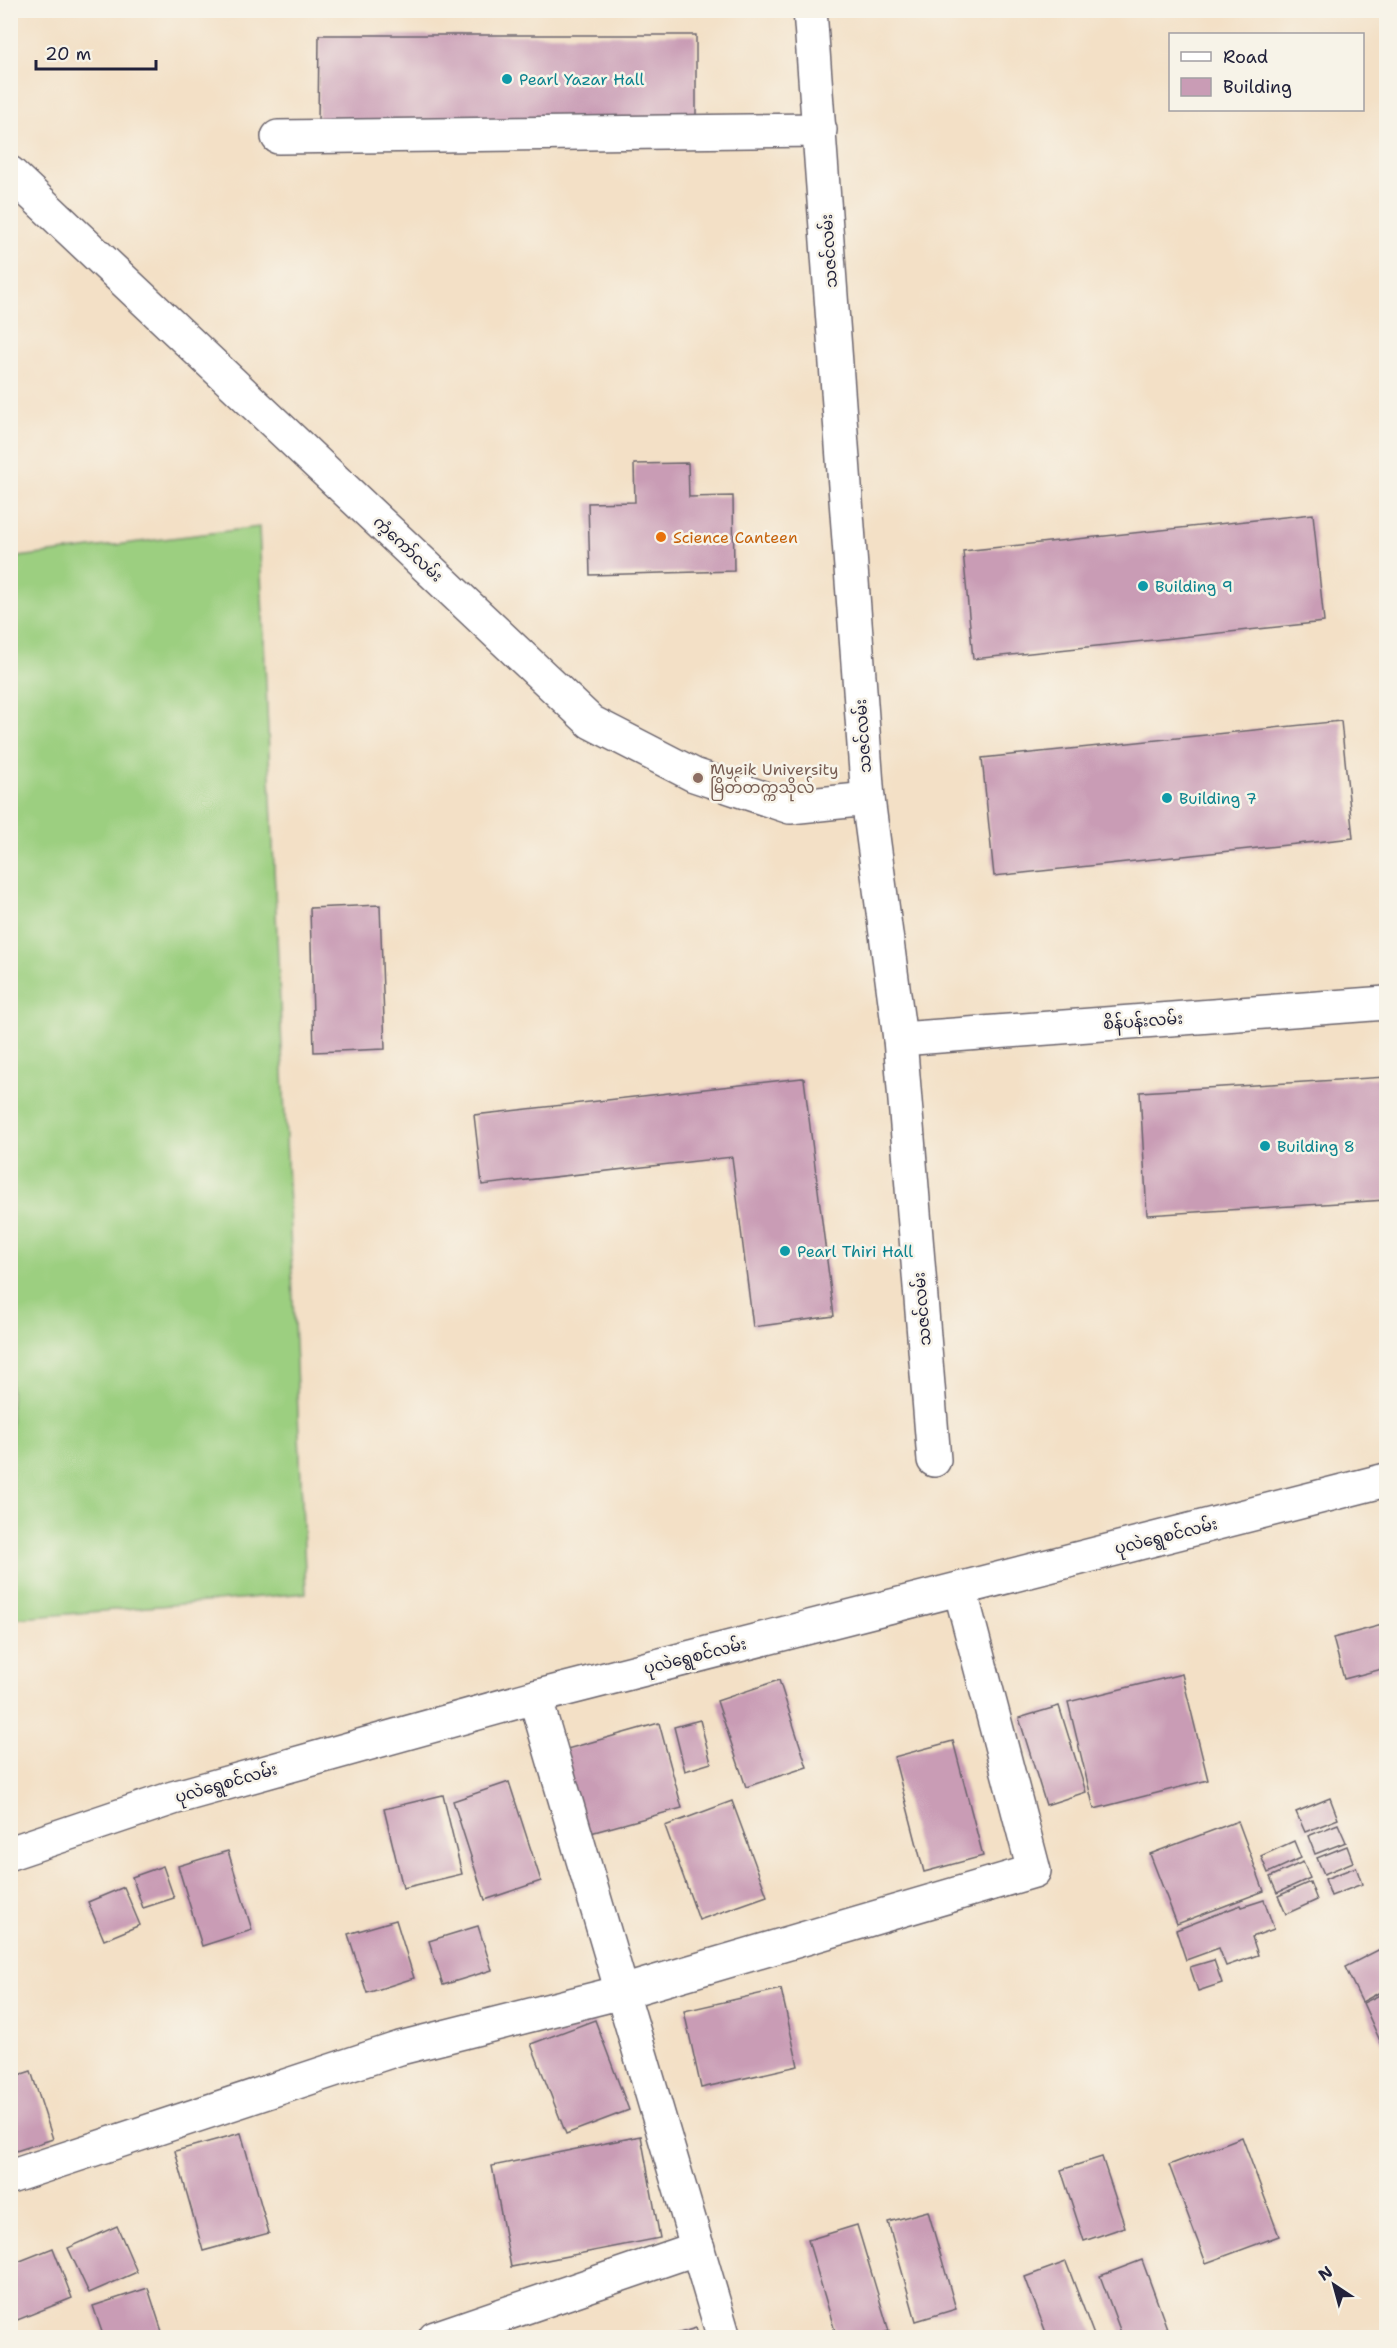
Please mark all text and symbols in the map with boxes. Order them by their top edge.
scale bar [36,33,156,71]
legend [1169,33,1364,111]
text: 20 m [45,42,91,66]
text: Road [1223,45,1268,69]
place label: Pearl Yazar Hall [519,69,645,90]
marker: Pearl Yazar Hall [500,72,514,86]
text: Building [1223,75,1292,99]
street label: သဇင်လမ်း [815,213,842,289]
street label: ကံ့ကော်လမ်း [369,511,448,587]
place label: Science Canteen [673,527,798,548]
marker: Science Canteen [654,530,668,544]
place label: Building 9 [1155,576,1233,597]
marker: Building 9 [1136,579,1150,593]
street label: သဇင်လမ်း [849,698,876,774]
place label: Myeik University မြိတ်တက္ကသိုလ် [710,759,839,802]
marker: Myeik University မြိတ်တက္ကသိုလ် [691,771,705,785]
place label: Building 7 [1179,788,1257,809]
marker: Building 7 [1160,791,1174,805]
street label: စိန်ပန်းလမ်း [1102,1007,1184,1037]
place label: Building 8 [1277,1136,1355,1157]
marker: Building 8 [1258,1139,1272,1153]
place label: Pearl Thiri Hall [797,1241,913,1262]
marker: Pearl Thiri Hall [778,1244,792,1258]
street label: သဇင်လမ်း [907,1271,936,1347]
street label: ပုလဲရွေစင်လမ်း [1112,1512,1221,1563]
street label: ပုလဲရွေစင်လမ်း [641,1632,750,1683]
street label: ပုလဲရွေစင်လမ်း [172,1757,281,1811]
north arrow [1304,2255,1364,2315]
text: N [1314,2261,1337,2285]

